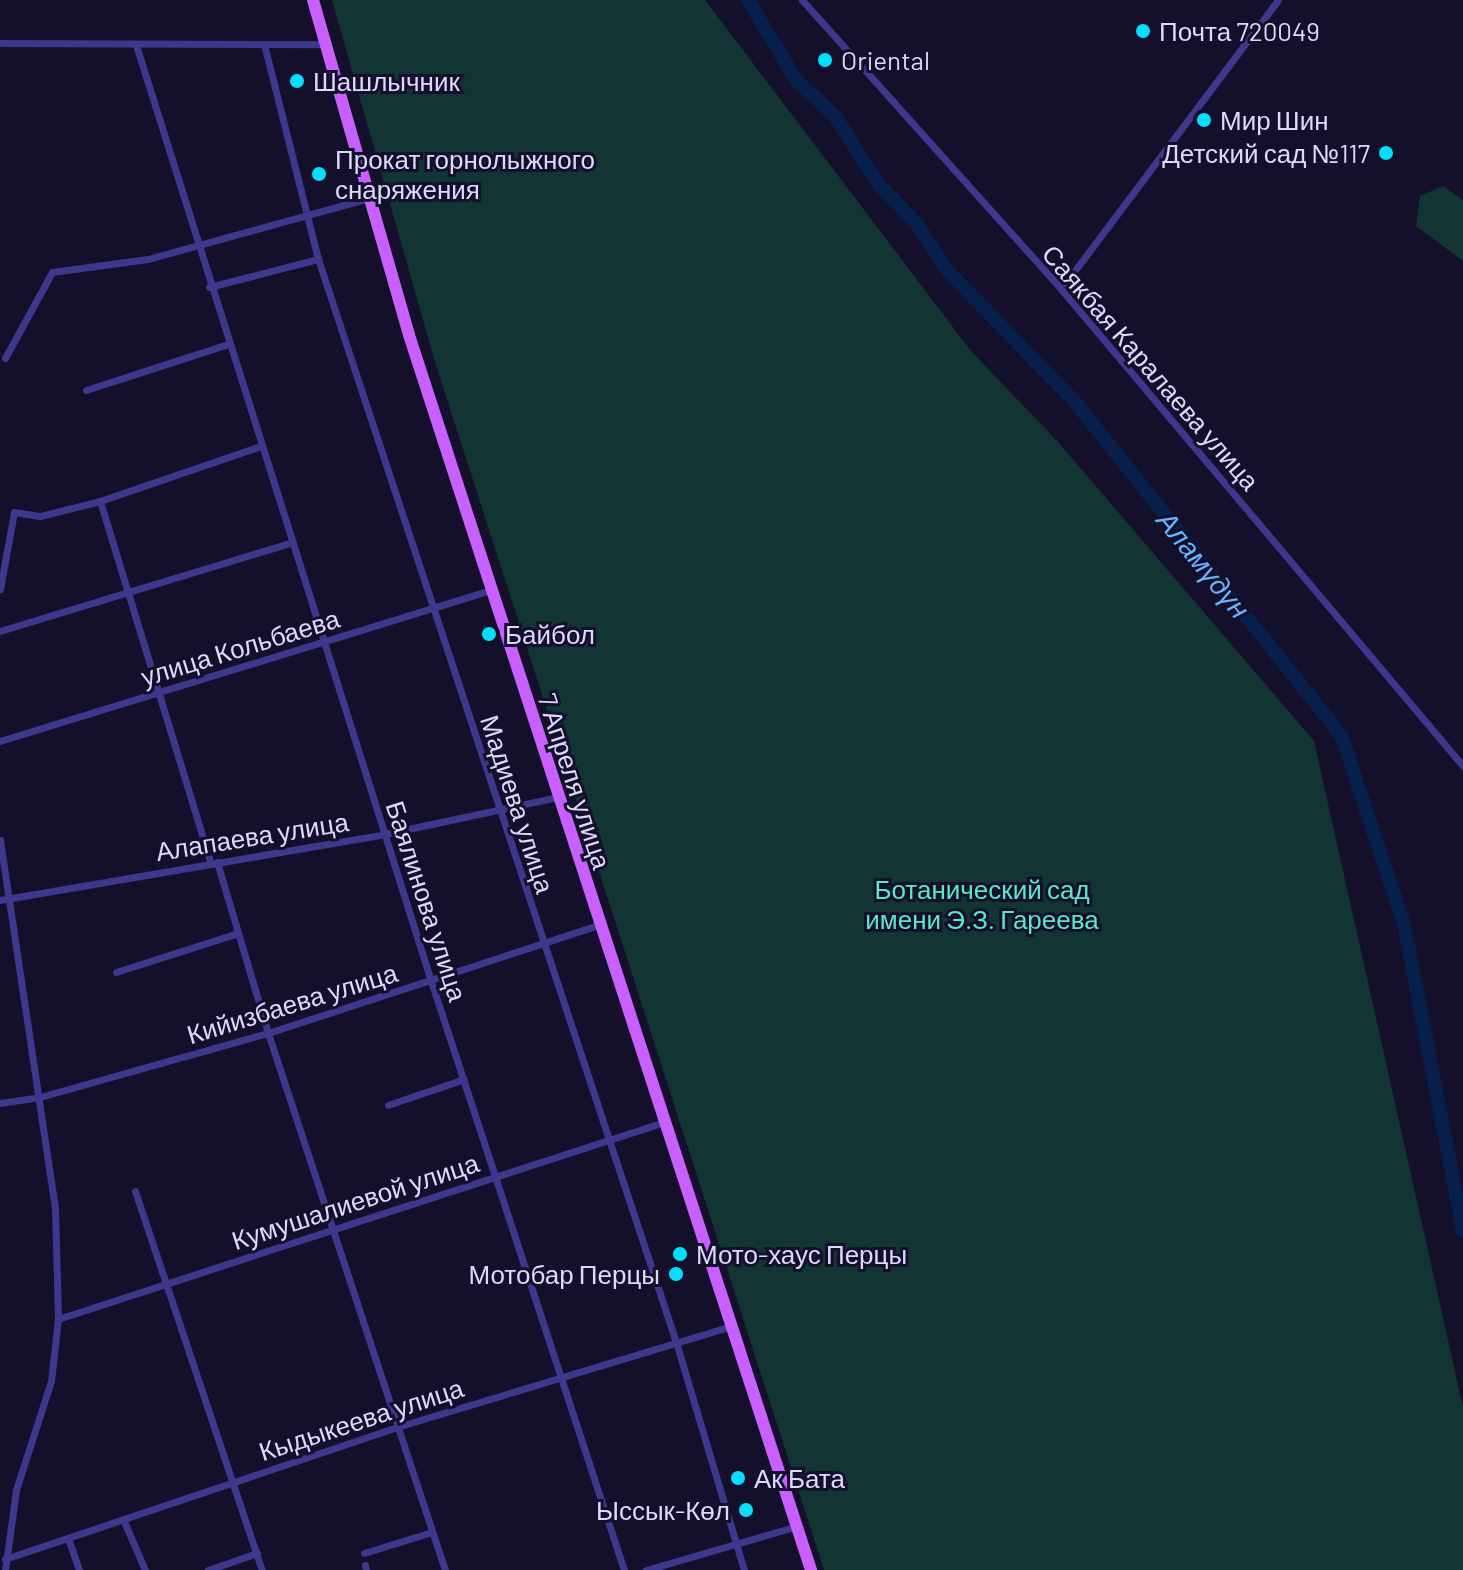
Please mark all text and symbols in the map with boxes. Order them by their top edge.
place label: Почта 720049 [1159,15,1320,47]
marker: Почта 720049 [1134,22,1152,40]
place label: Oriental [841,44,930,76]
marker: Oriental [816,51,834,69]
place label: Шашлычник [313,65,460,97]
marker: Шашлычник [288,72,306,90]
place label: Мир Шин [1220,104,1329,136]
marker: Мир Шин [1195,111,1213,129]
place label: Детский сад №117 [1162,137,1370,169]
place label: Прокат горнолыжного снаряжения [335,143,595,204]
marker: Детский сад №117 [1377,144,1395,162]
marker: Прокат горнолыжного снаряжения [310,165,328,183]
street label: Саякбая Каралаева улица [1036,238,1266,496]
water label: Аламүдүн [1151,504,1257,624]
street label: улица Кольбаева [137,602,343,692]
place label: Байбол [505,618,595,650]
marker: Байбол [480,625,498,643]
street label: 7 Апреля улица [532,689,618,873]
street label: Мадиева улица [475,711,561,897]
street label: Баялинова улица [380,797,474,1005]
street label: Алапаева улица [153,805,351,867]
park label: Ботанический сад имени Э.З. Гареева [865,873,1099,934]
street label: Кийизбаева улица [183,956,401,1050]
street label: Кумушалиевой улица [228,1146,482,1256]
place label: Мото-хаус Перцы [696,1238,907,1270]
marker: Мото-хаус Перцы [671,1245,689,1263]
place label: Мотобар Перцы [468,1258,660,1290]
marker: Мотобар Перцы [667,1265,685,1283]
street label: Кыдыкеева улица [255,1371,467,1467]
place label: Ак Бата [754,1462,845,1494]
marker: Ак Бата [729,1469,747,1487]
place label: Ыссык-Көл [596,1494,730,1526]
marker: Ыссык-Көл [737,1501,755,1519]

